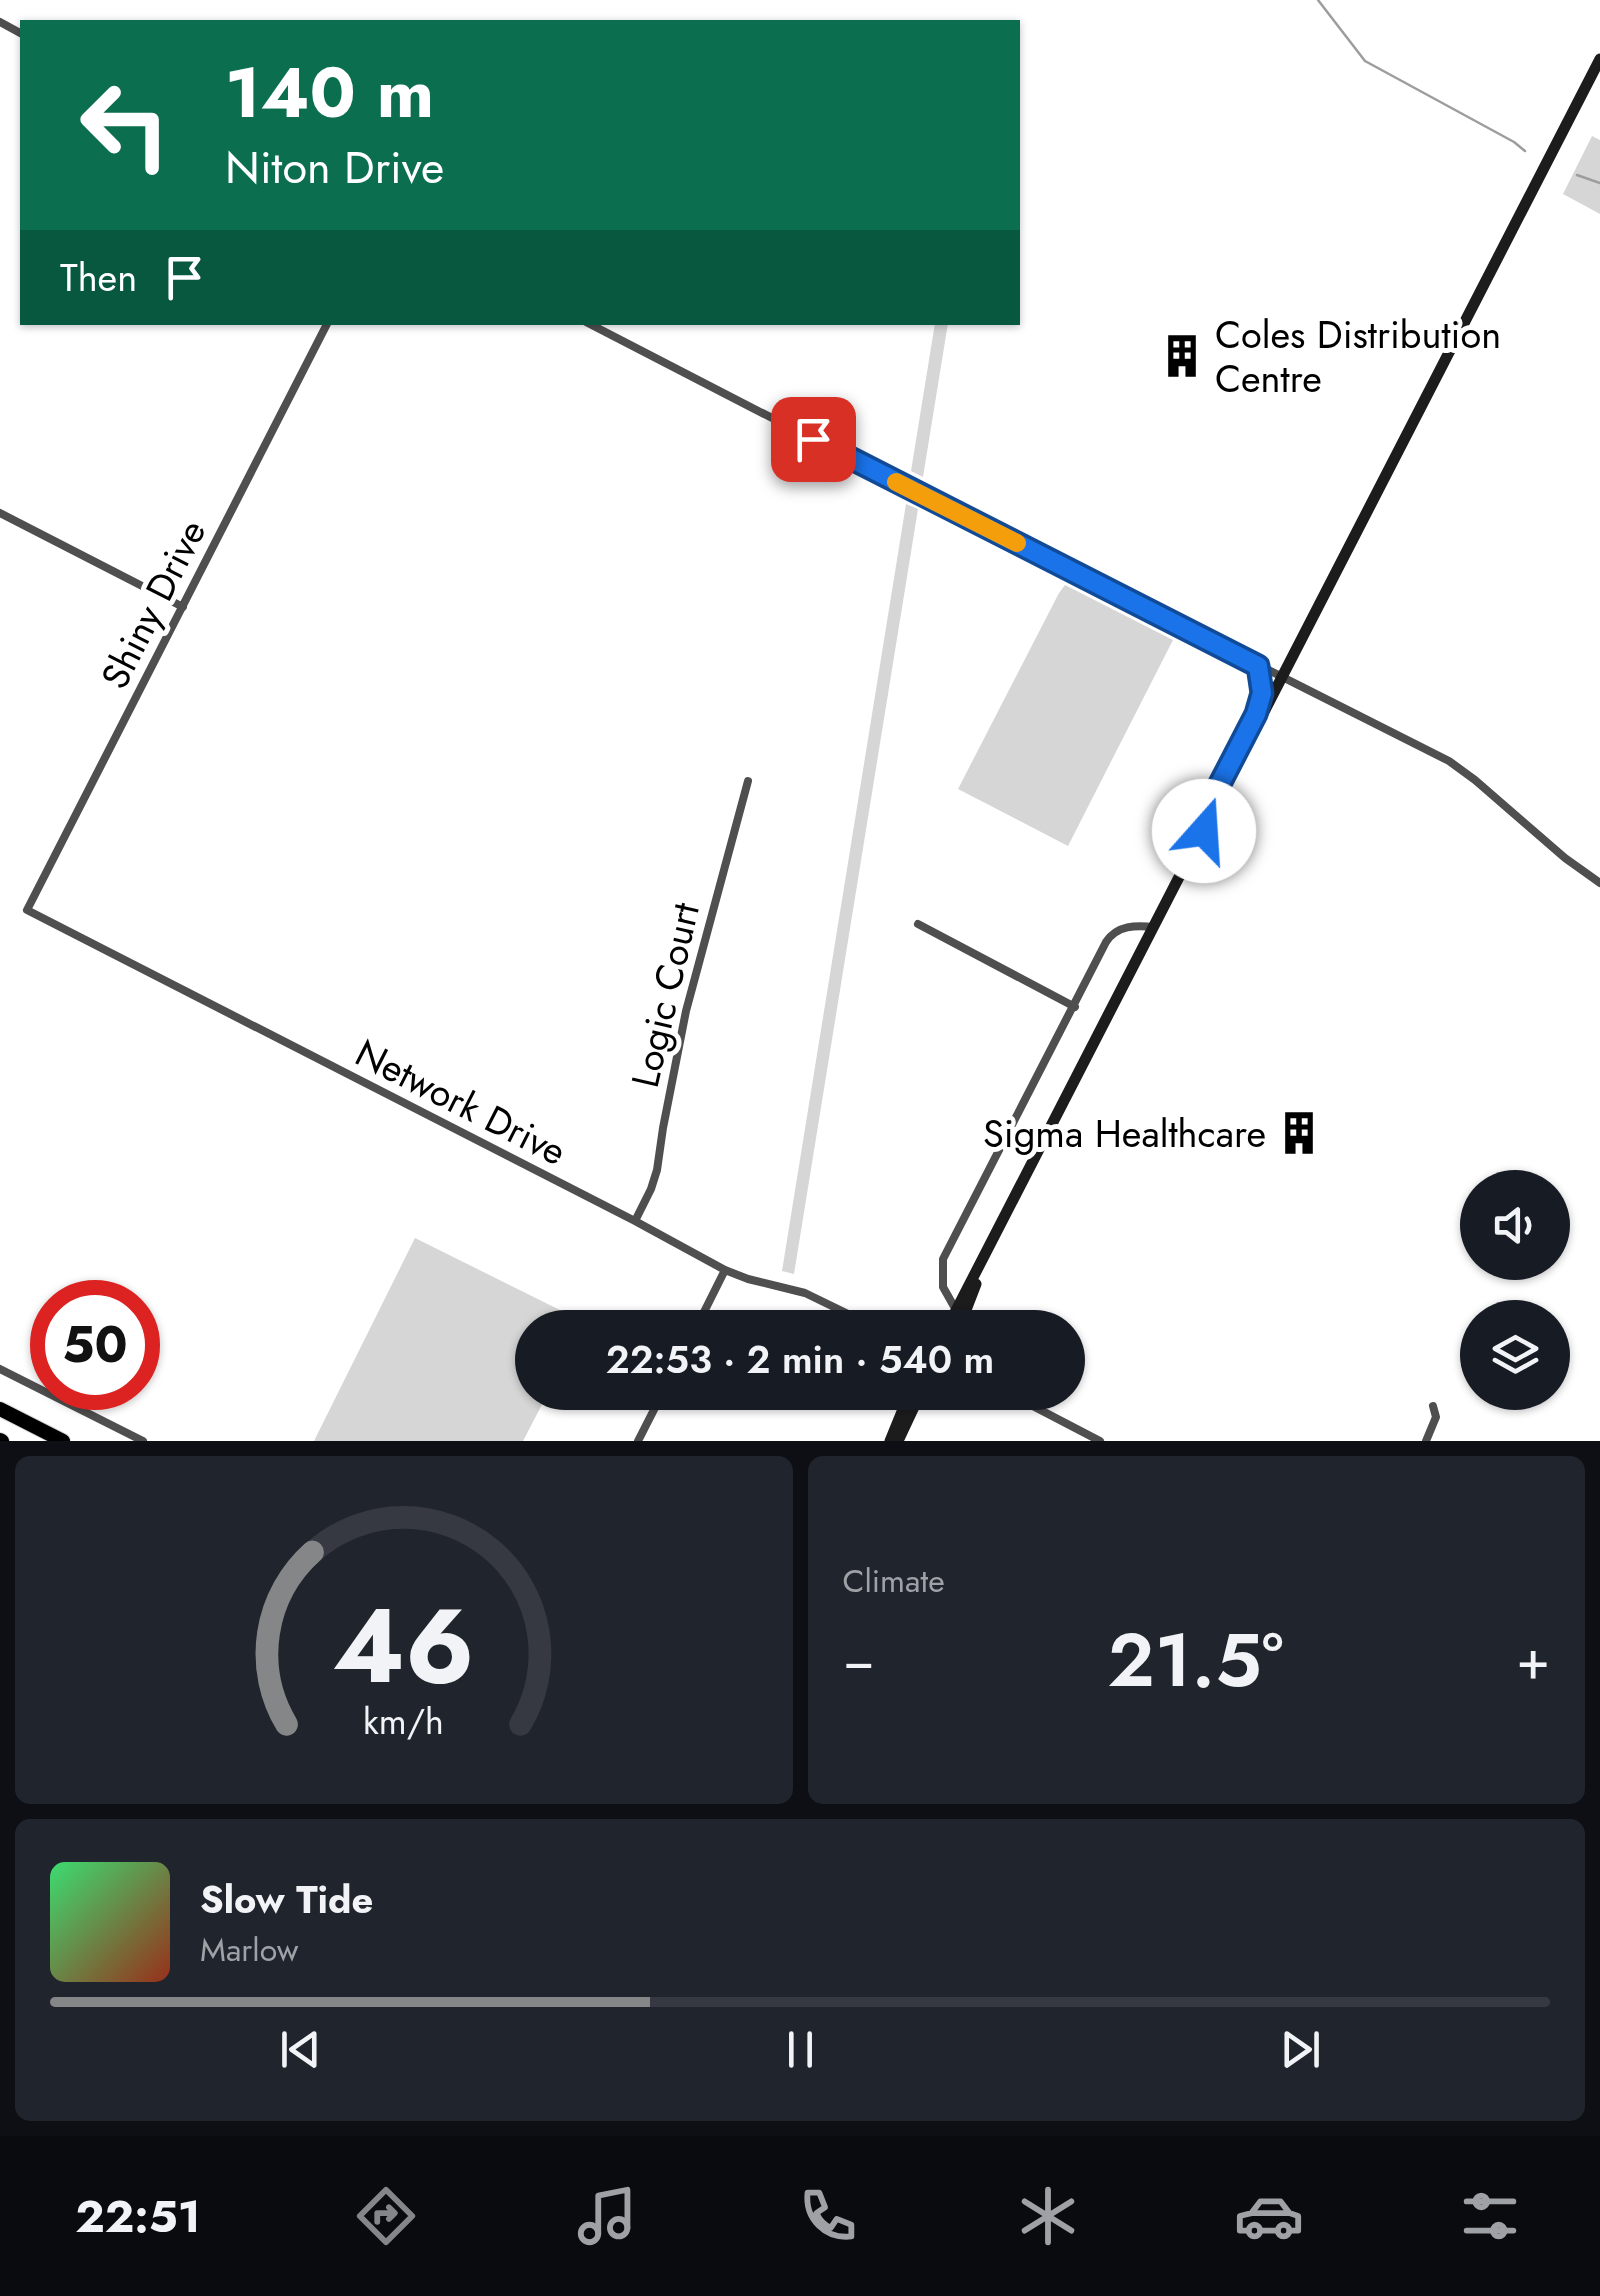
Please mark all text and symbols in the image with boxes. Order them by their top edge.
text: 140 m [225,42,434,143]
icon: left [60,60,190,190]
text: Niton Drive [225,135,444,200]
text: Then [60,250,137,305]
icon: arrive [157,250,212,305]
place label: Coles Distribution Centre [1215,307,1501,406]
building icon: Coles Distribution Centre [1158,332,1206,380]
pin [771,397,856,482]
icon: arrive [786,412,841,467]
street label: Shiny Drive [87,510,219,698]
position arrow [1152,779,1256,883]
street label: Logic Court [617,897,713,1093]
street label: Network Drive [346,1025,576,1179]
place label: Sigma Healthcare [983,1106,1266,1161]
building icon: Sigma Healthcare [1275,1109,1323,1157]
map controls [1460,1170,1570,1410]
button: sound [1460,1170,1570,1280]
speed limit sign: 50 [30,1280,160,1410]
button: layers [1460,1300,1570,1410]
text: 22:53 · 2 min · 540 m [606,1332,994,1387]
text: Climate [843,1558,945,1604]
text: 46 [333,1571,475,1721]
text: 21.5° [1108,1606,1284,1714]
text: − [843,1620,875,1700]
text: + [1516,1620,1550,1700]
text: km/h [363,1696,444,1747]
text: Slow Tide [200,1872,373,1927]
text: Marlow [200,1927,298,1973]
icon: previous [273,2022,328,2077]
icon: pause [773,2022,828,2077]
icon: next [1273,2022,1328,2077]
icon: directions [351,2181,421,2251]
icon: music [572,2181,642,2251]
icon: phone [793,2181,863,2251]
icon: climate [1013,2181,1083,2251]
icon: car [1234,2181,1304,2251]
icon: filters [1455,2181,1525,2251]
text: 22:51 [75,2184,201,2249]

